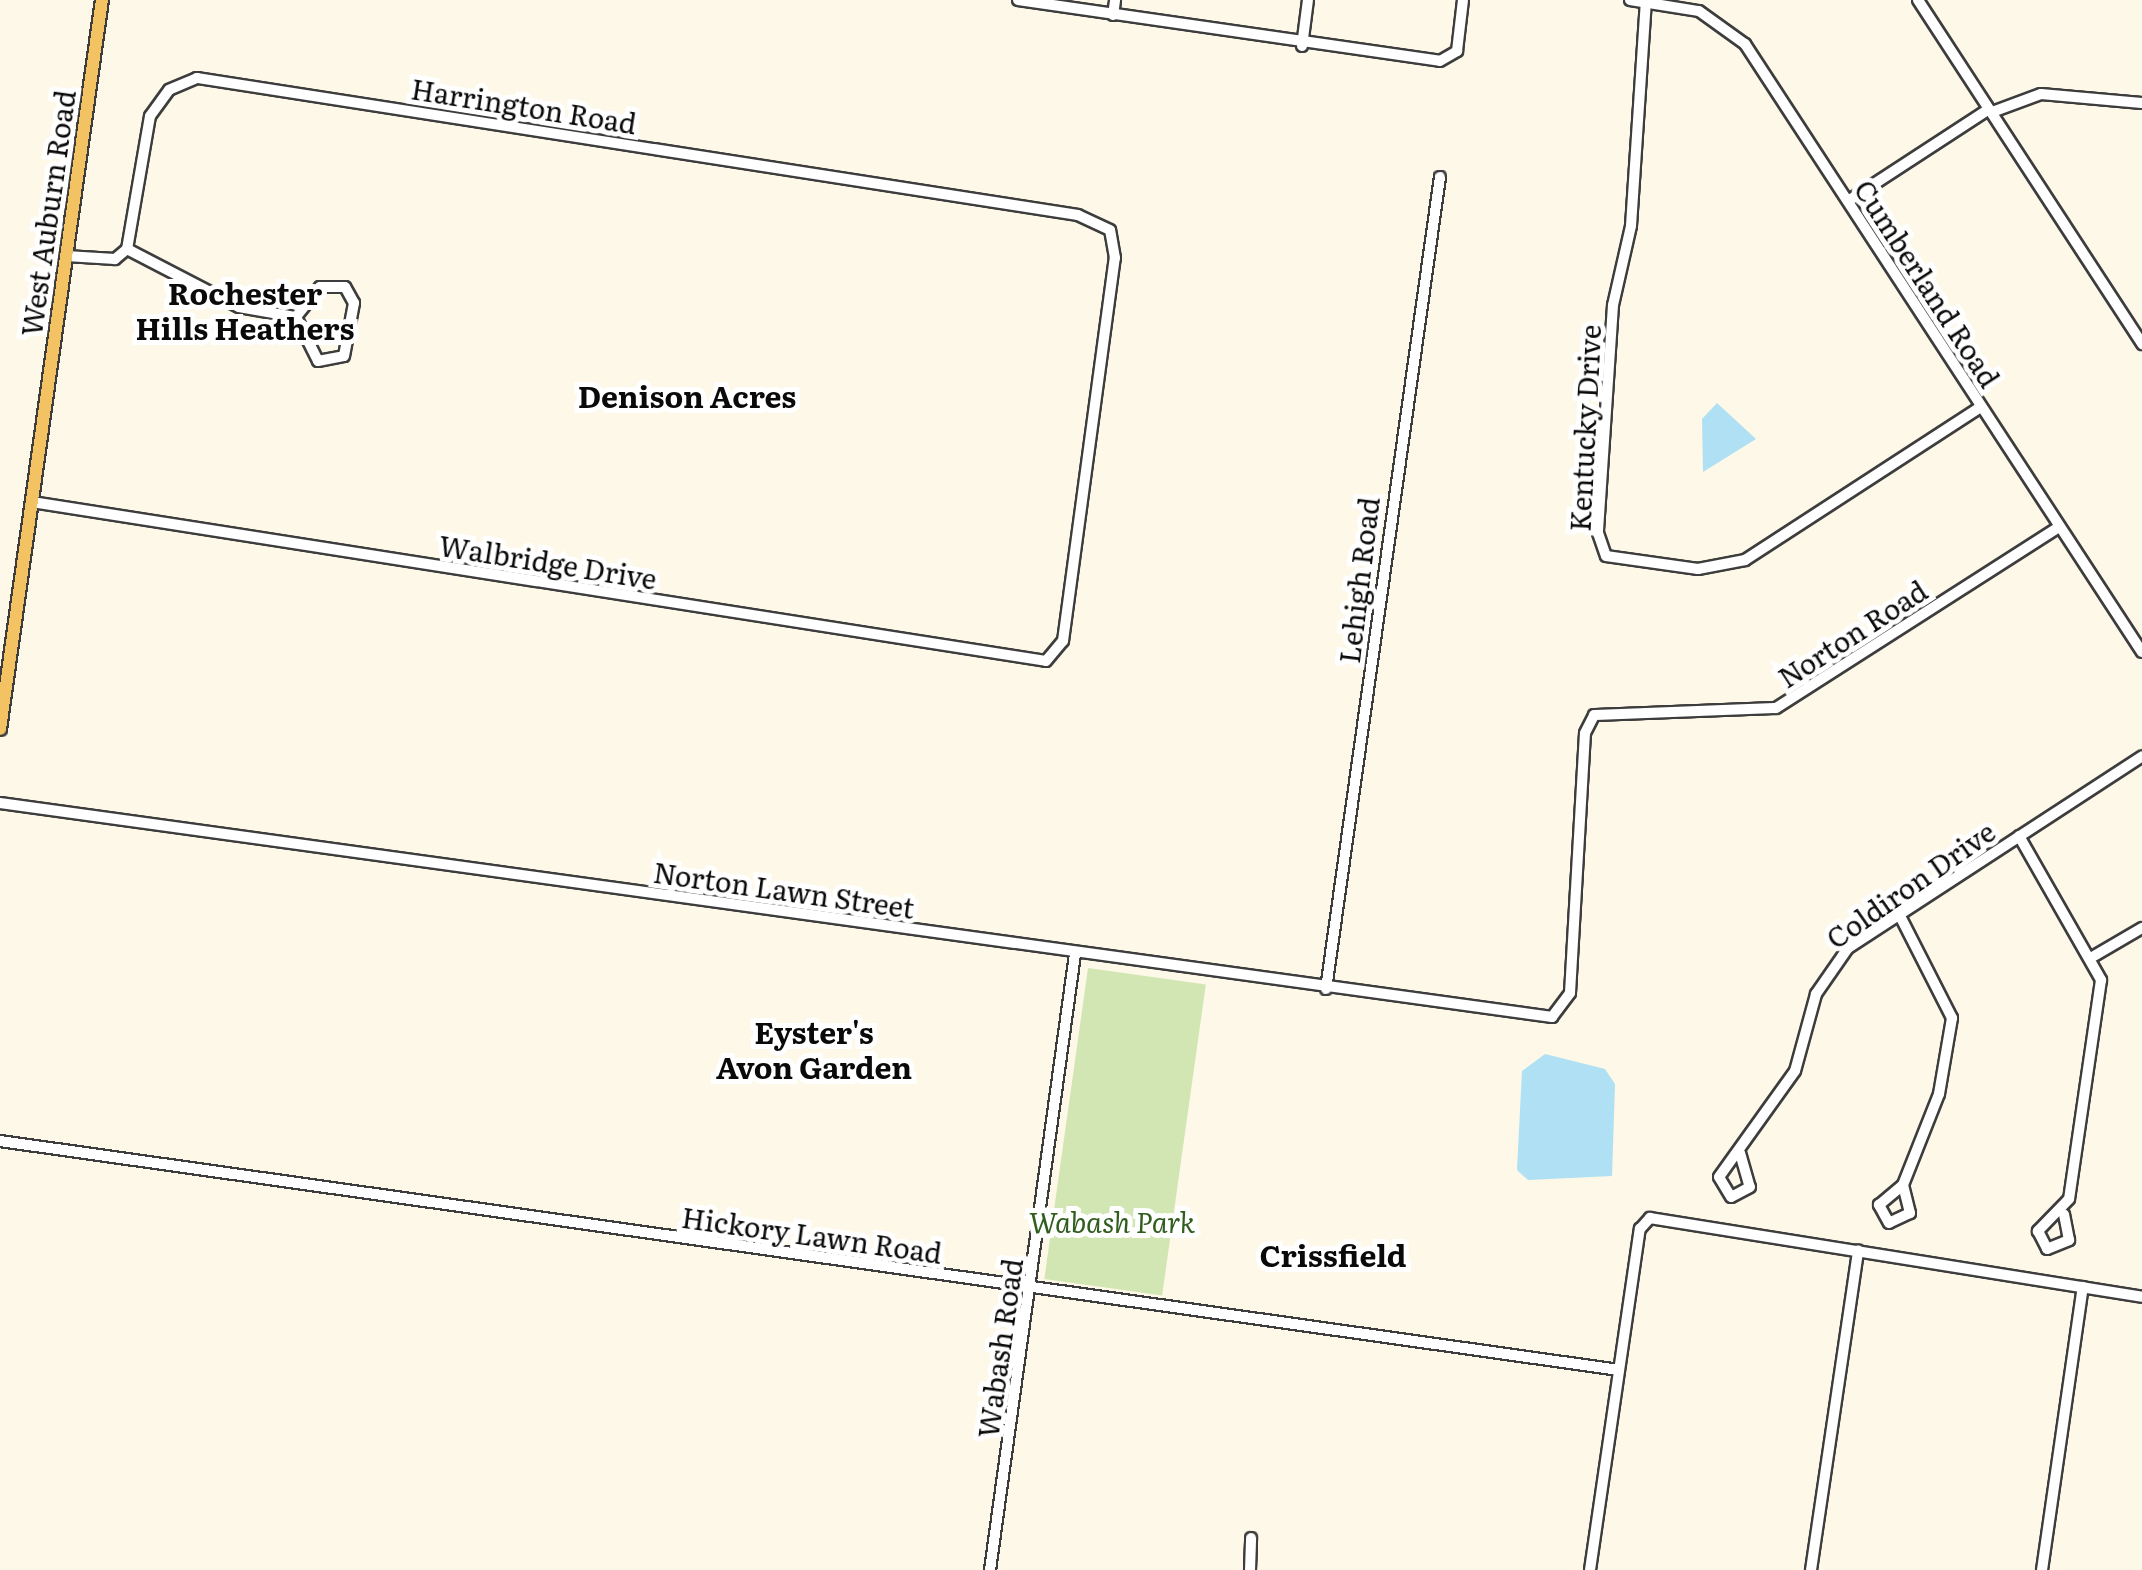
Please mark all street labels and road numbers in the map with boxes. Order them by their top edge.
street label: Harrington Road [409,71,639,139]
street label: West Auburn Road [13,88,81,338]
street label: Cumberland Road [1848,173,2008,393]
street label: Kentucky Drive [1562,324,1606,532]
street label: Lehigh Road [1331,495,1385,665]
street label: Walbridge Drive [437,527,659,595]
street label: Norton Road [1771,572,1933,694]
street label: Coldiron Drive [1819,813,2001,955]
street label: Norton Lawn Street [651,854,917,924]
street label: Hickory Lawn Road [680,1199,944,1269]
street label: Wabash Road [970,1256,1028,1440]

